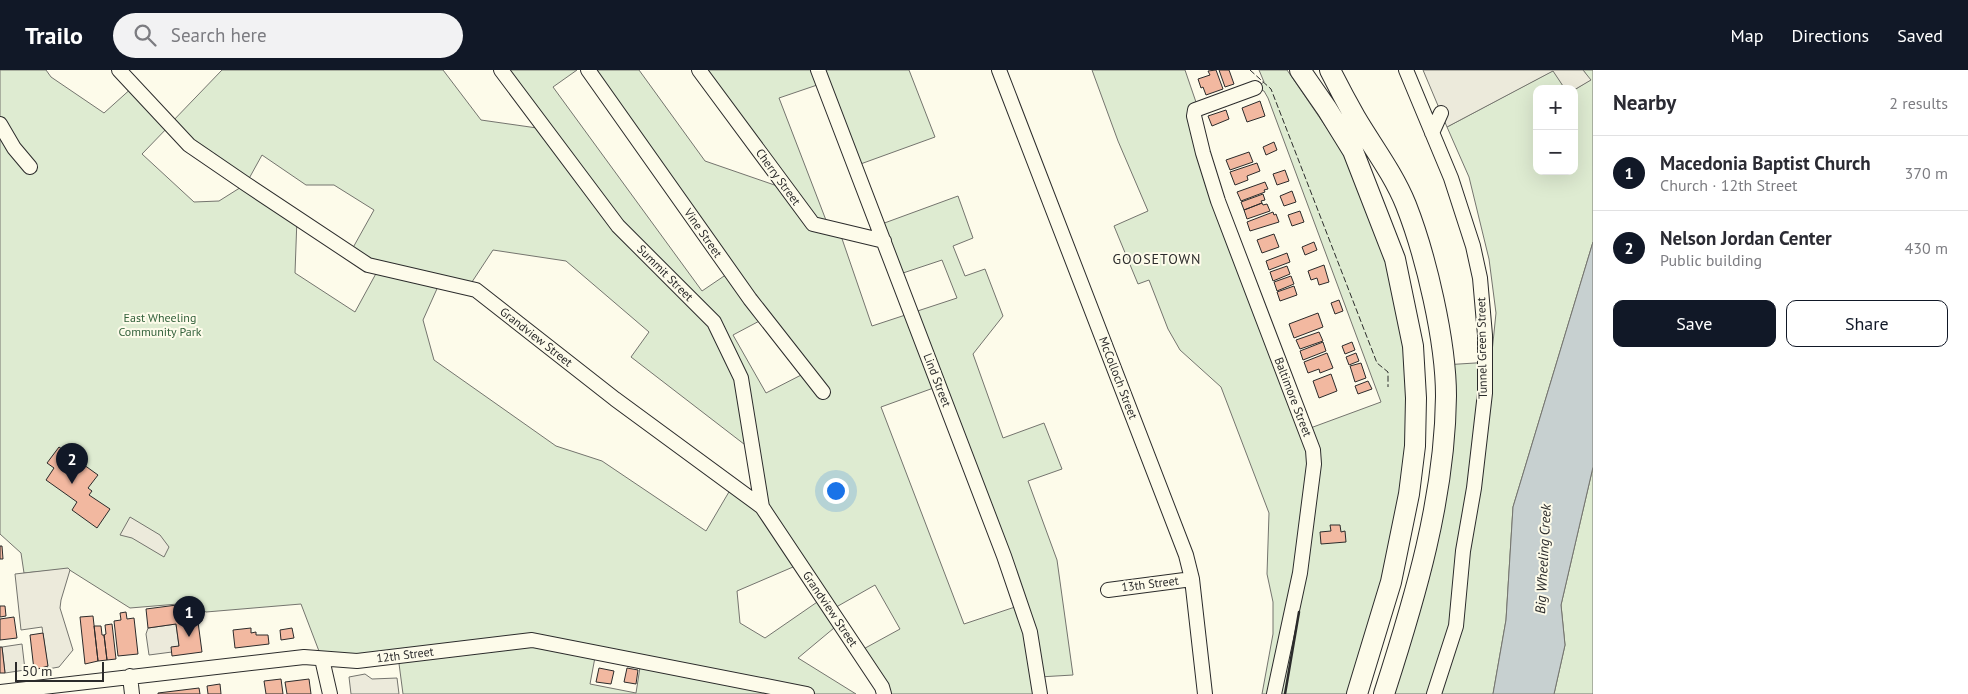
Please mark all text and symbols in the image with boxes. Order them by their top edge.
search box [113,13,463,58]
text: Trailo [25,20,83,51]
icon: search [131,21,159,49]
text: Search here [171,23,267,47]
text: Map [1731,24,1763,47]
text: Directions [1791,24,1869,47]
text: Saved [1897,24,1943,47]
map controls [1533,85,1578,175]
button: + [1533,85,1578,130]
text: Nearby [1613,89,1676,116]
text: 2 results [1889,93,1948,113]
button: − [1533,130,1578,175]
street label: Cherry Street [753,145,804,208]
text: Macedonia Baptist Church [1660,151,1871,175]
text: 1 [1624,163,1634,183]
text: 370 m [1905,163,1948,183]
text: Church · 12th Street [1660,175,1798,195]
street label: Vine Street [680,204,726,260]
text: Nelson Jordan Center [1660,226,1832,250]
text: 2 [1624,238,1634,258]
text: 430 m [1905,238,1948,258]
street label: Summit Street [634,241,697,304]
district label: GOOSETOWN [1112,250,1202,268]
text: Public building [1660,250,1762,270]
street label: Tunnel Green Street [1473,297,1490,399]
button: Save [1613,300,1776,347]
button: Share [1786,300,1948,347]
street label: Grandview Street [497,304,575,370]
park label: East Wheeling Community Park [118,310,202,339]
street label: McColloch Street [1096,335,1141,421]
street label: Lind Street [920,351,955,409]
street label: Baltimore Street [1271,355,1316,439]
pin: 2 [56,443,88,484]
your location [823,478,849,504]
water label: Big Wheeling Creek [1531,503,1555,614]
street label: Grandview Street [800,568,861,649]
street label: 13th Street [1120,573,1179,594]
pin: 1 [173,596,205,637]
street label: 12th Street [375,644,434,665]
scale bar [15,659,104,682]
text: 50 m [22,662,52,680]

